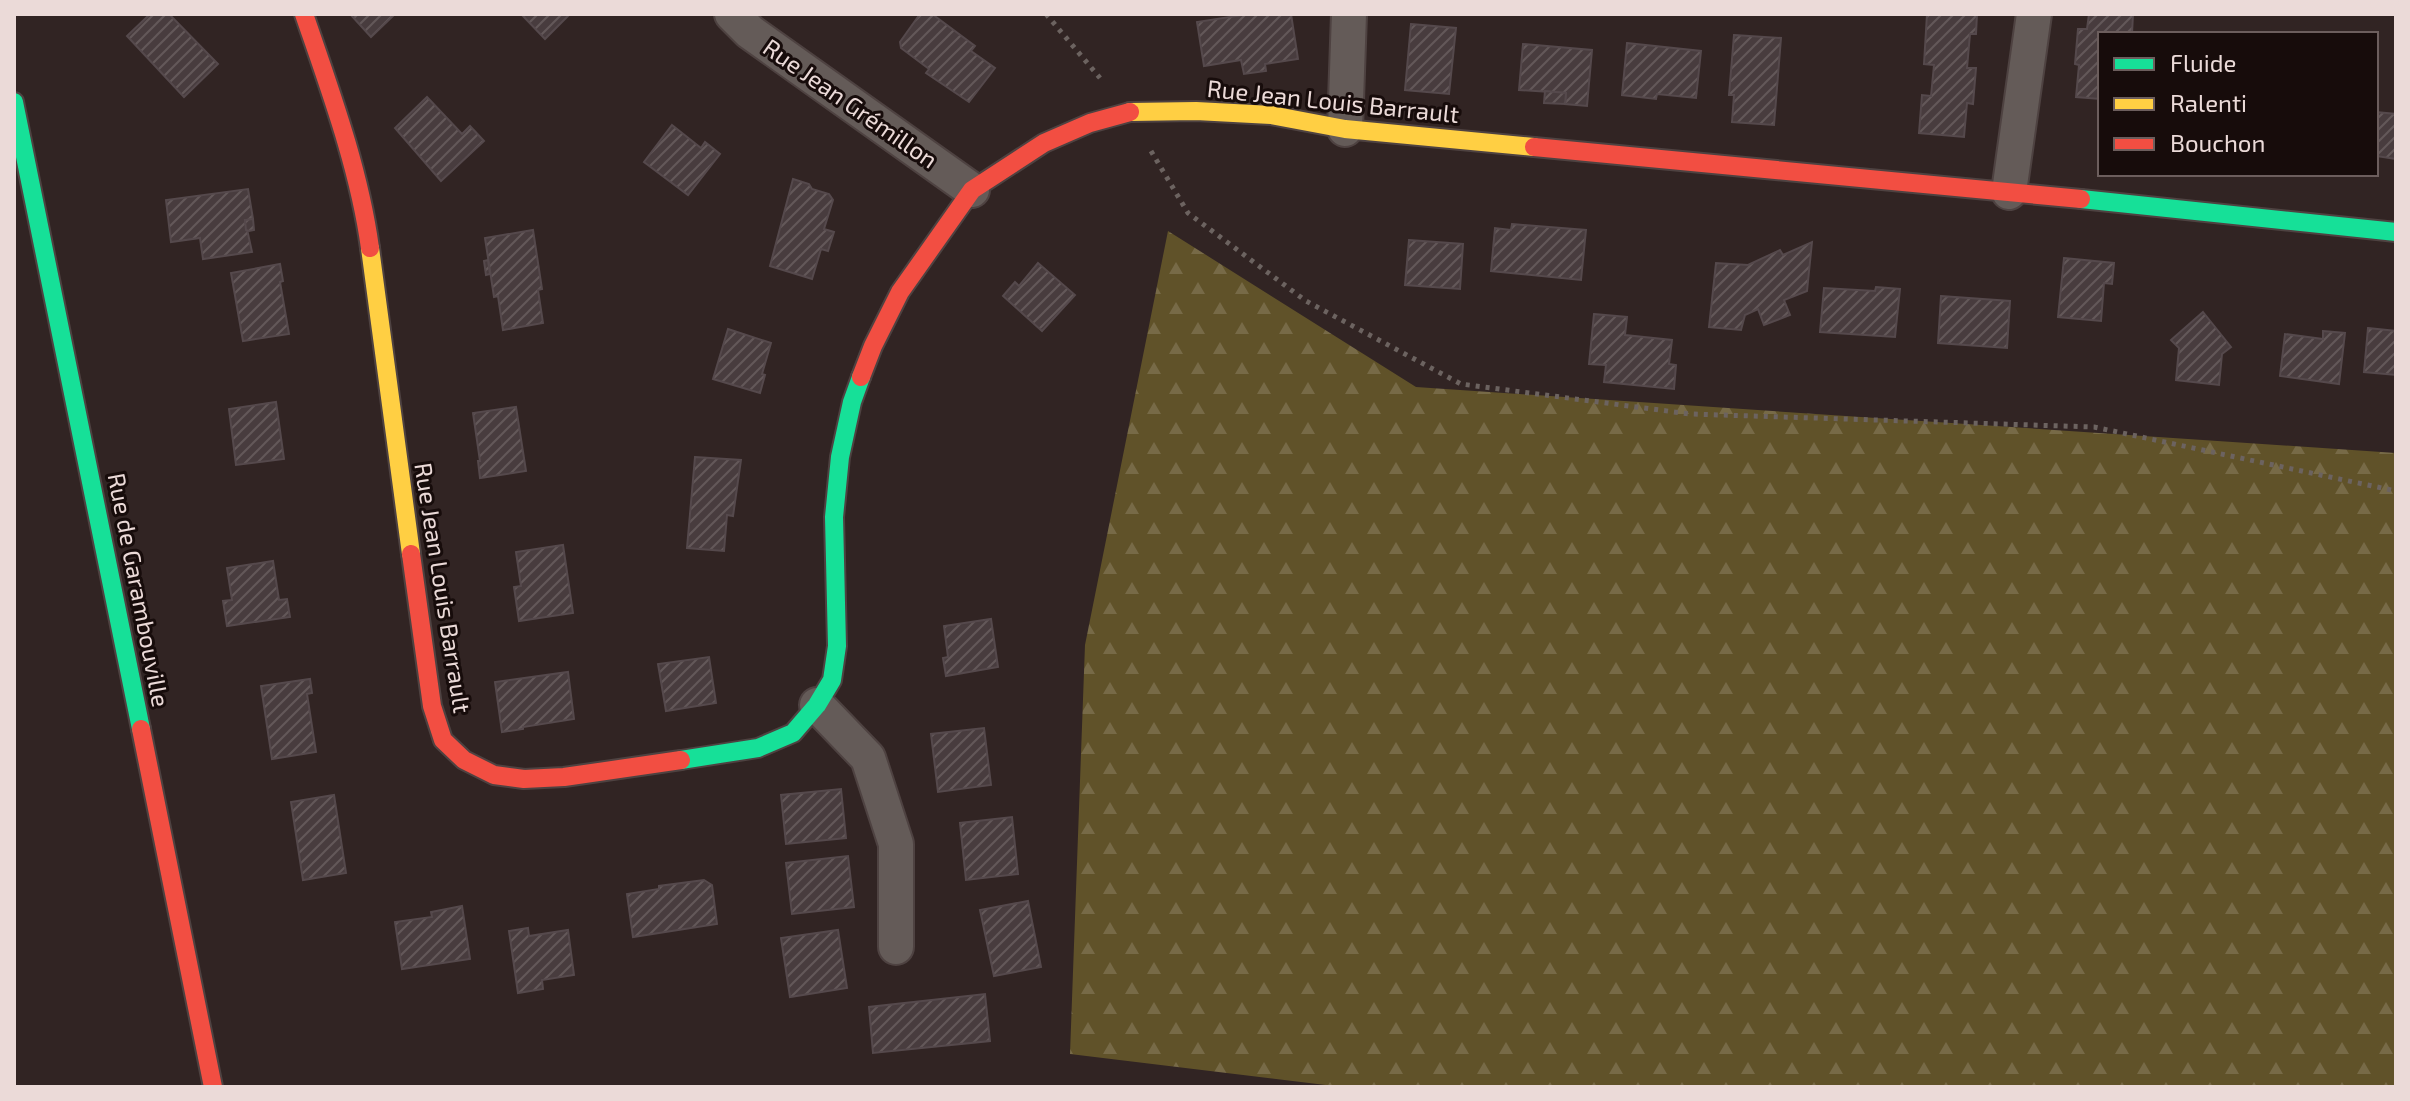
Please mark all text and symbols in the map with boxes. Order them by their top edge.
street label: Rue Jean Grémillon [758,32,943,174]
legend [2098,32,2378,176]
text: Fluide [2170,48,2236,77]
street label: Rue Jean Louis Barrault [1206,73,1461,128]
text: Ralenti [2170,88,2247,117]
text: Bouchon [2170,128,2265,157]
street label: Rue Jean Louis Barrault [409,460,478,715]
street label: Rue de Garambouville [103,470,176,709]

